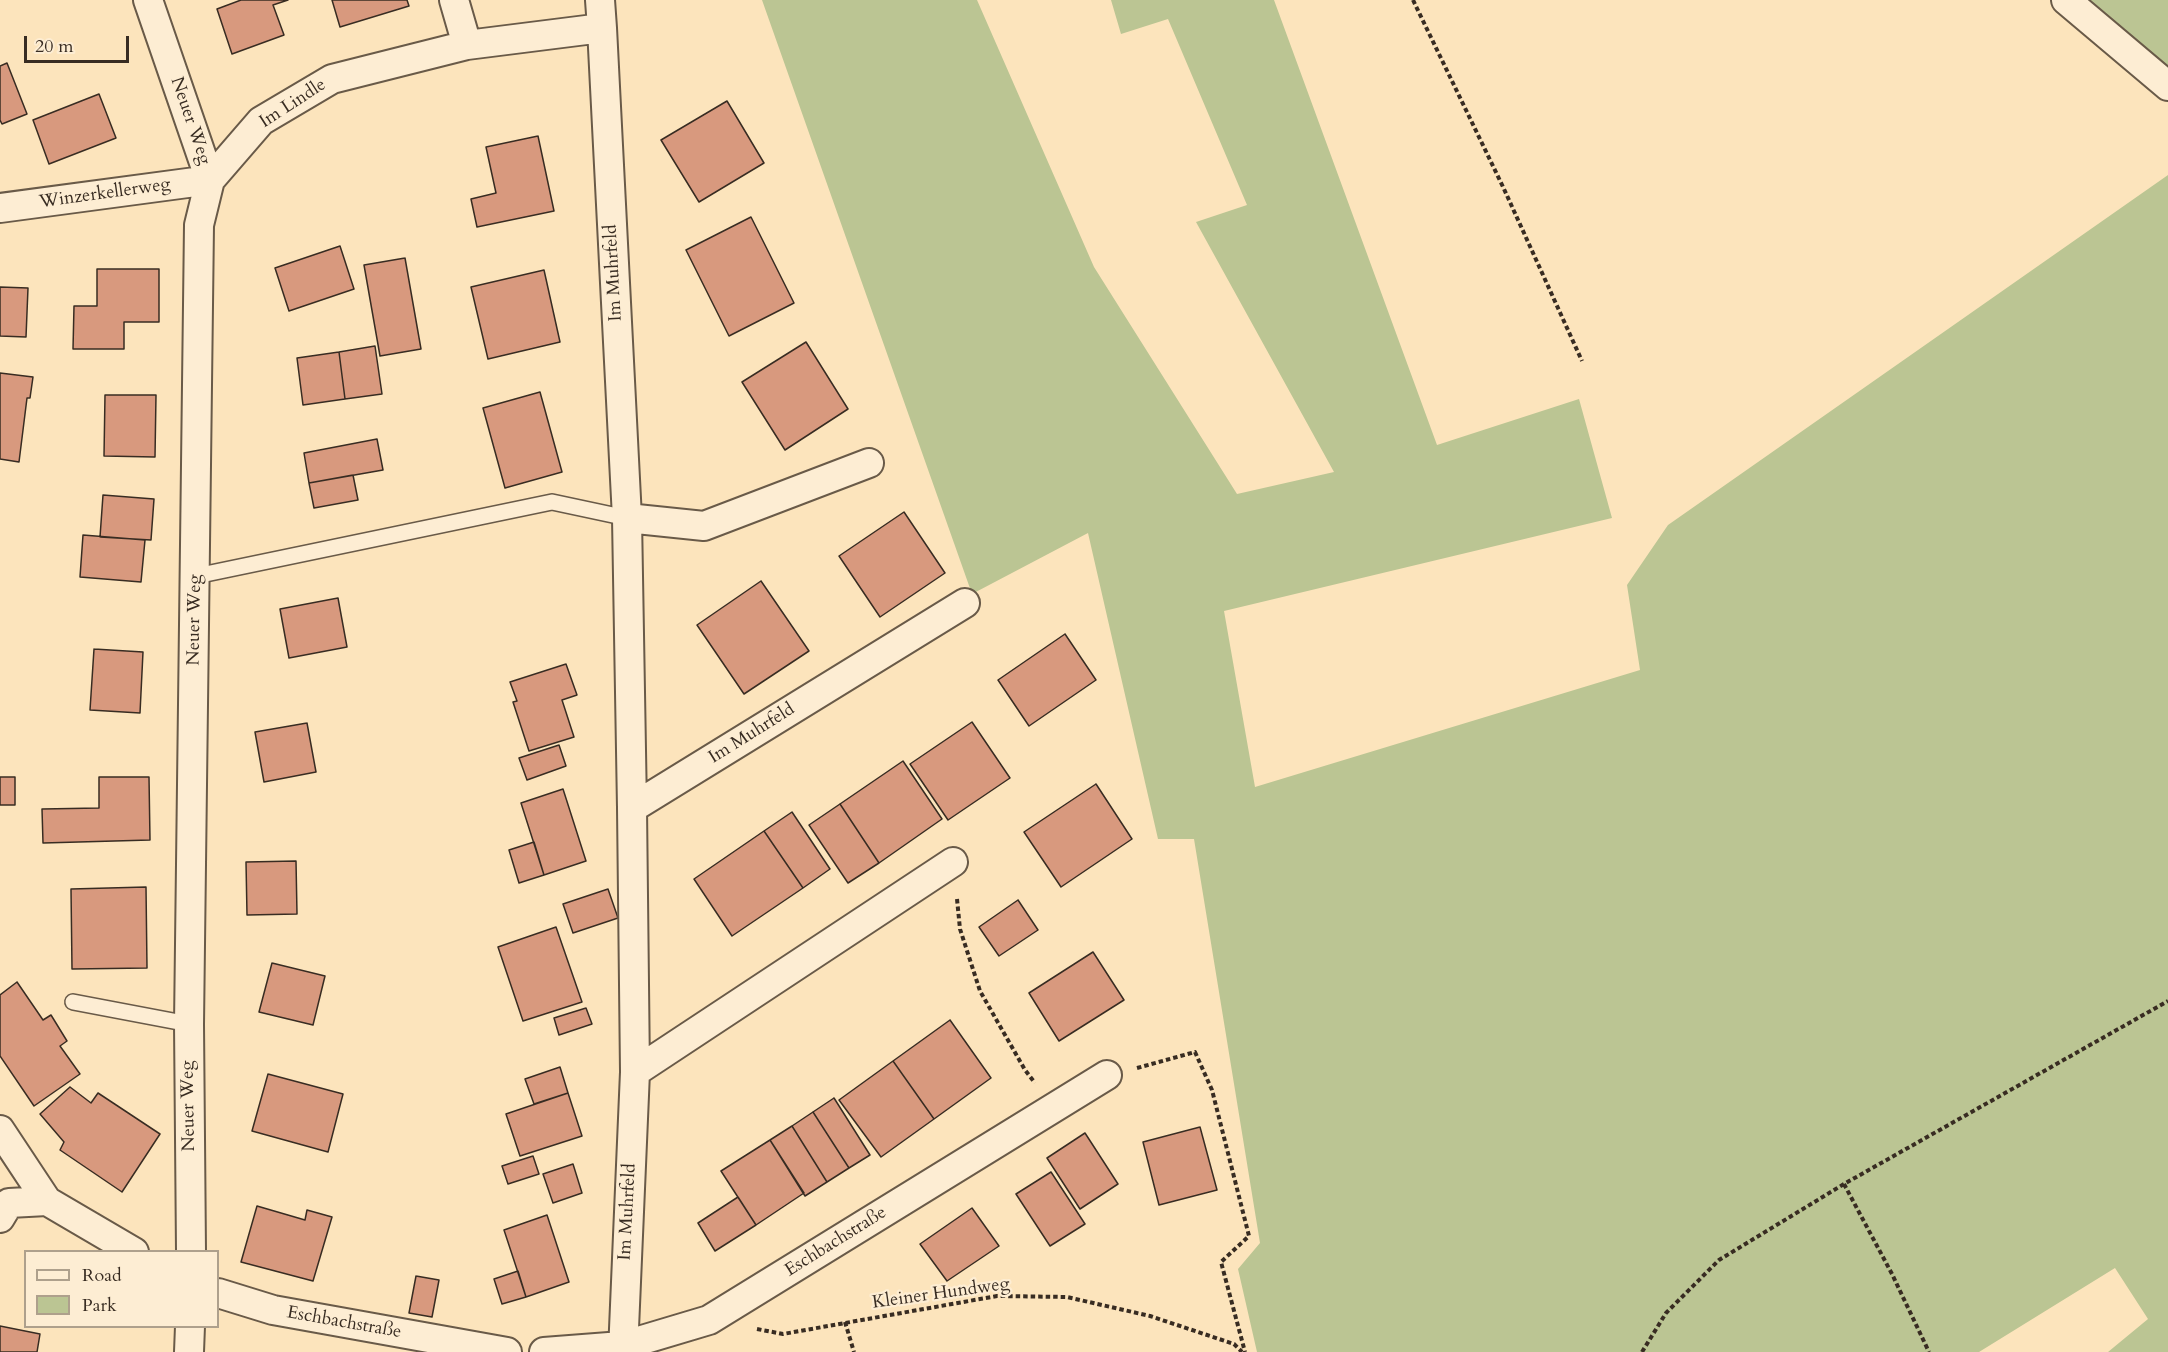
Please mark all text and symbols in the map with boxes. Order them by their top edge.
scale bar [27,24,132,62]
text: 20 m [35,34,74,59]
street label: Neuer Weg [165,74,215,168]
street label: Im Lindle [256,75,330,133]
street label: Winzerkellerweg [38,174,172,214]
street label: Im Muhrfeld [601,224,627,322]
street label: Neuer Weg [183,574,207,666]
street label: Im Muhrfeld [705,699,799,769]
street label: Neuer Weg [177,1060,201,1152]
street label: Im Muhrfeld [615,1163,641,1261]
street label: Eschbachstraße [781,1202,891,1282]
legend [24,1250,219,1328]
text: Road [82,1263,122,1288]
street label: Kleiner Hundweg [871,1274,1011,1314]
text: Park [82,1293,117,1318]
street label: Eschbachstraße [285,1302,403,1344]

